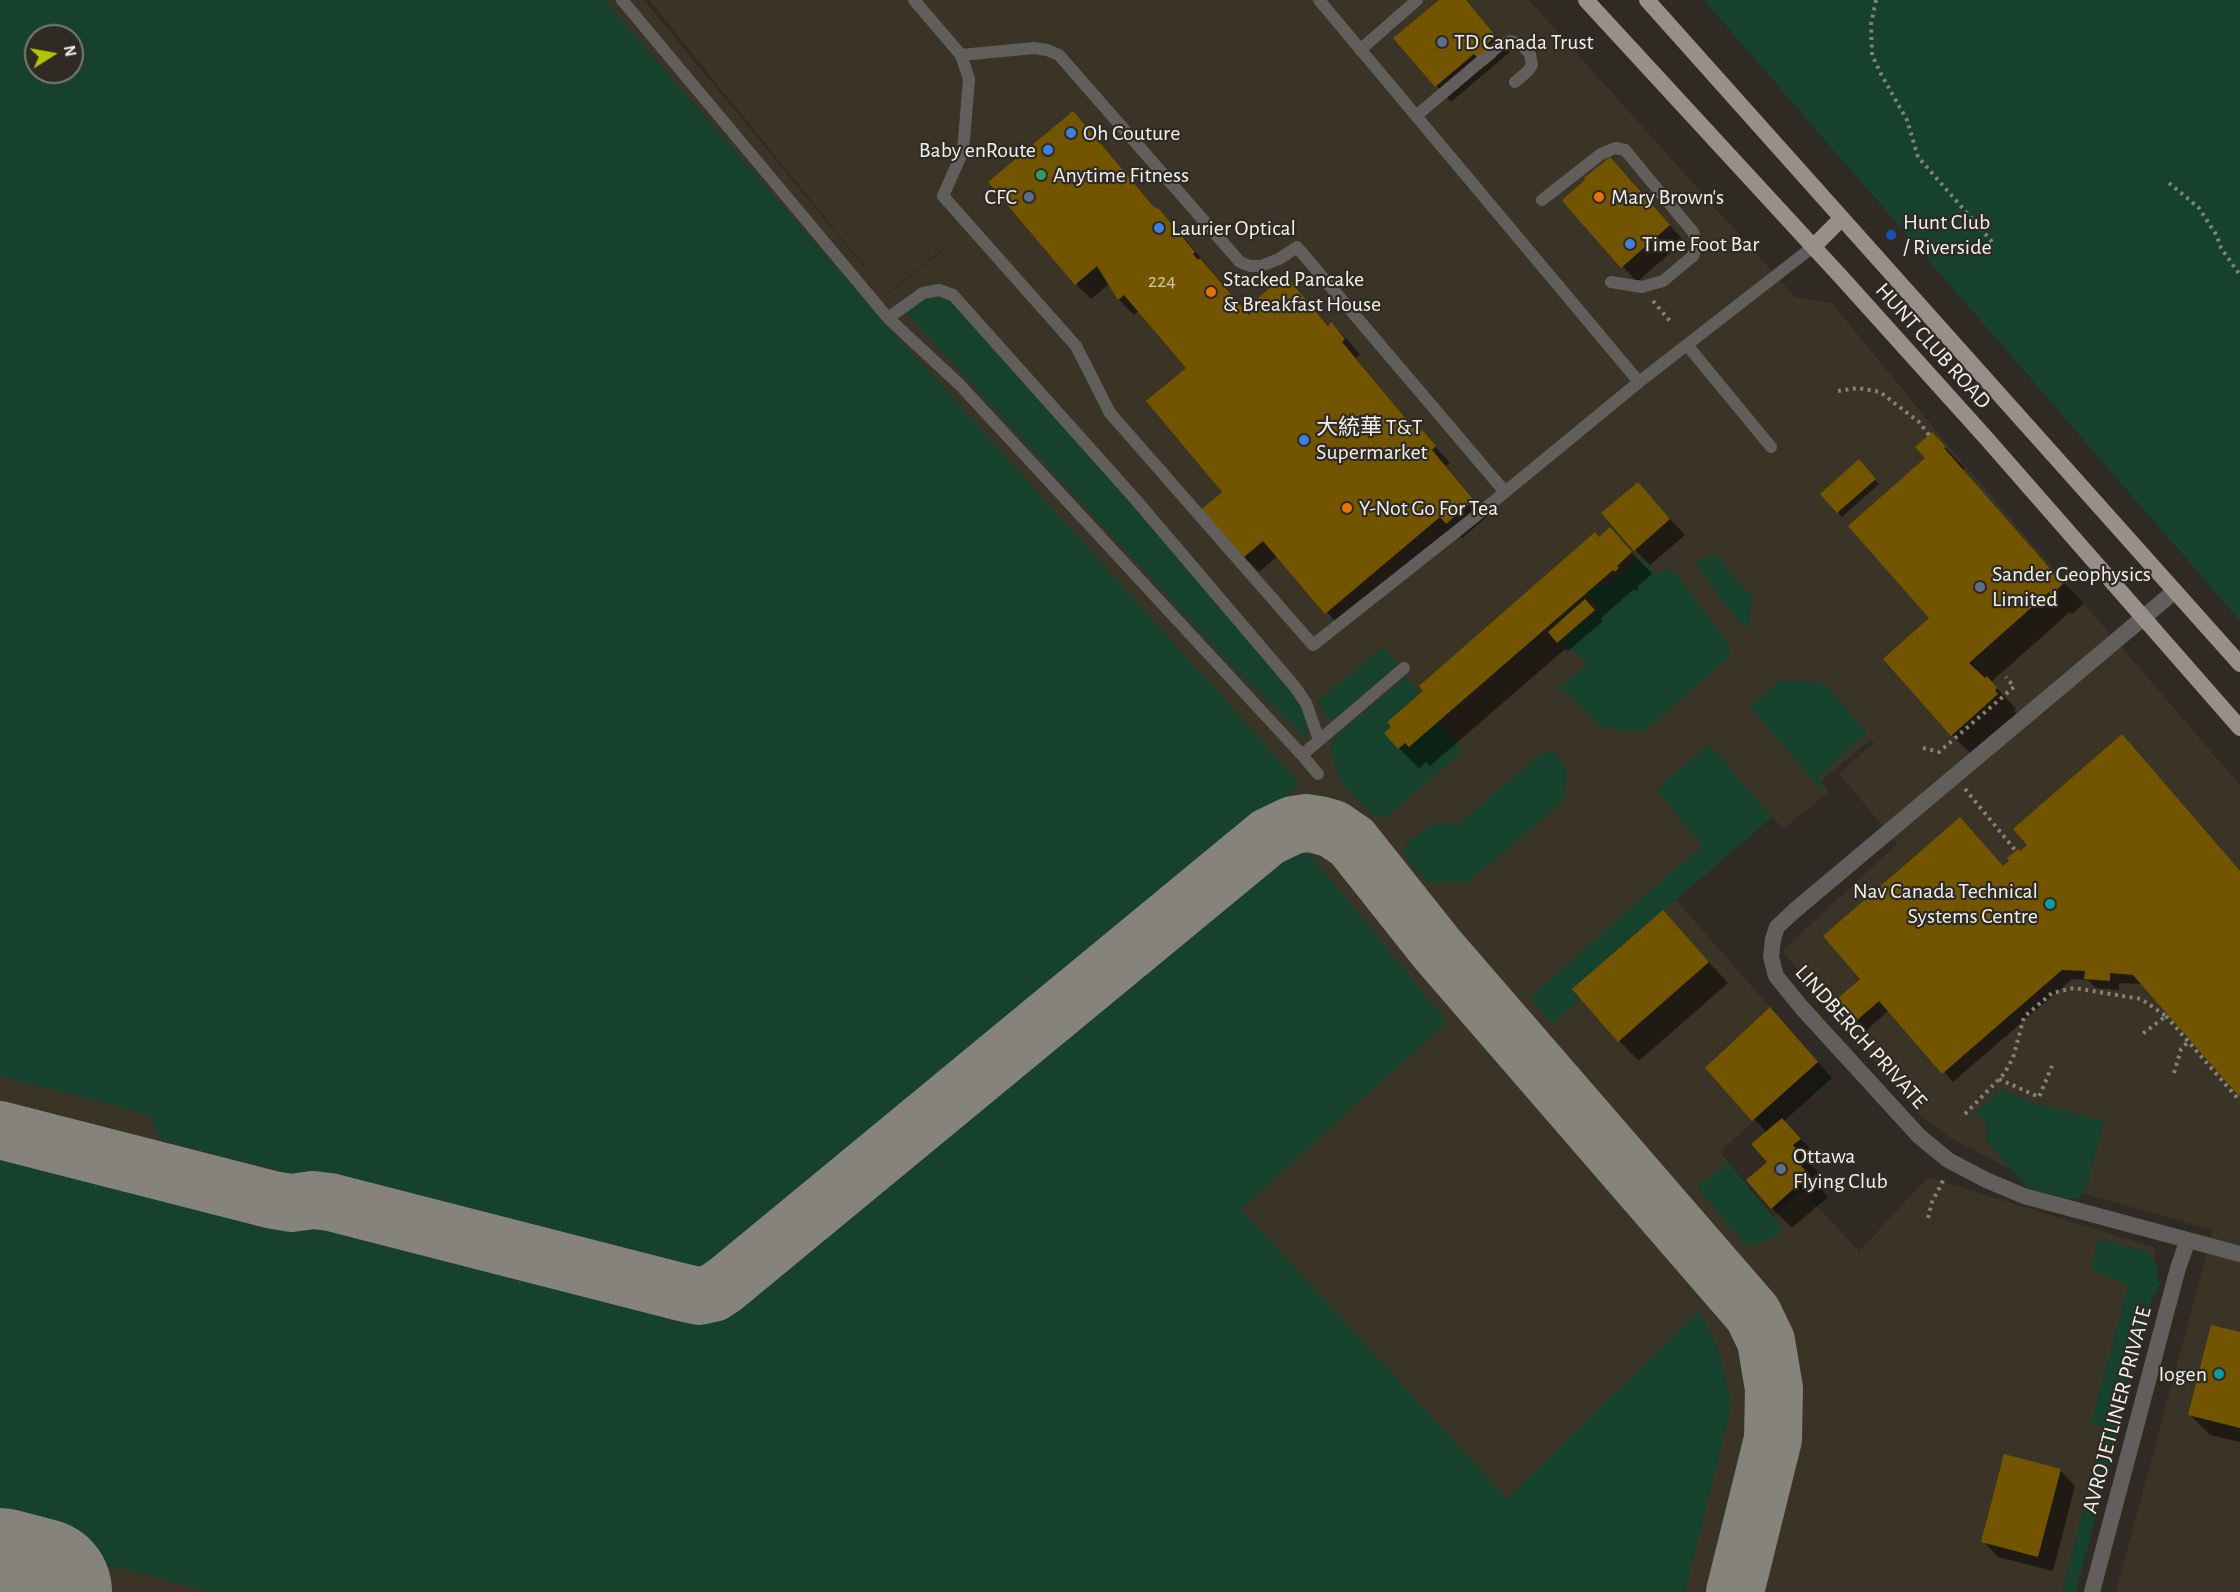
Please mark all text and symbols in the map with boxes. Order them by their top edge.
north arrow [24,24,84,84]
place label: TD Canada Trust [1454,29,1594,55]
marker: TD Canada Trust [1435,35,1449,49]
text: N [61,44,79,58]
place label: Oh Couture [1083,120,1180,146]
marker: Oh Couture [1064,126,1078,140]
place label: Baby enRoute [919,137,1036,163]
marker: Baby enRoute [1041,143,1055,157]
place label: Anytime Fitness [1053,162,1189,188]
marker: Anytime Fitness [1034,168,1048,182]
place label: CFC [985,184,1017,210]
place label: Mary Brown's [1611,184,1724,210]
marker: CFC [1022,190,1036,204]
marker: Mary Brown's [1592,190,1606,204]
place label: Hunt Club / Riverside [1903,209,1992,260]
place label: Laurier Optical [1171,215,1296,241]
marker: Laurier Optical [1152,221,1166,235]
marker: Hunt Club / Riverside [1884,228,1898,242]
place label: Time Foot Bar [1642,231,1759,257]
marker: Time Foot Bar [1623,237,1637,251]
place label: Stacked Pancake & Breakfast House [1223,266,1381,318]
house number: 224 [1148,269,1176,293]
street label: HUNT CLUB ROAD [1870,278,1996,414]
marker: Stacked Pancake & Breakfast House [1204,285,1218,299]
place label: 大統華 T&T Supermarket [1316,414,1428,466]
marker: 大統華 T&T Supermarket [1297,433,1311,447]
place label: Y-Not Go For Tea [1359,495,1498,521]
marker: Y-Not Go For Tea [1340,501,1354,515]
place label: Sander Geophysics Limited [1992,561,2151,612]
marker: Sander Geophysics Limited [1973,580,1987,594]
place label: Nav Canada Technical Systems Centre [1853,878,2038,930]
marker: Nav Canada Technical Systems Centre [2043,897,2057,911]
street label: LINDBERGH PRIVATE [1789,960,1933,1114]
place label: Ottawa Flying Club [1793,1143,1888,1194]
marker: Ottawa Flying Club [1774,1162,1788,1176]
street label: AVRO JETLINER PRIVATE [2077,1304,2157,1516]
place label: Iogen [2159,1361,2207,1387]
marker: Iogen [2212,1367,2226,1381]

